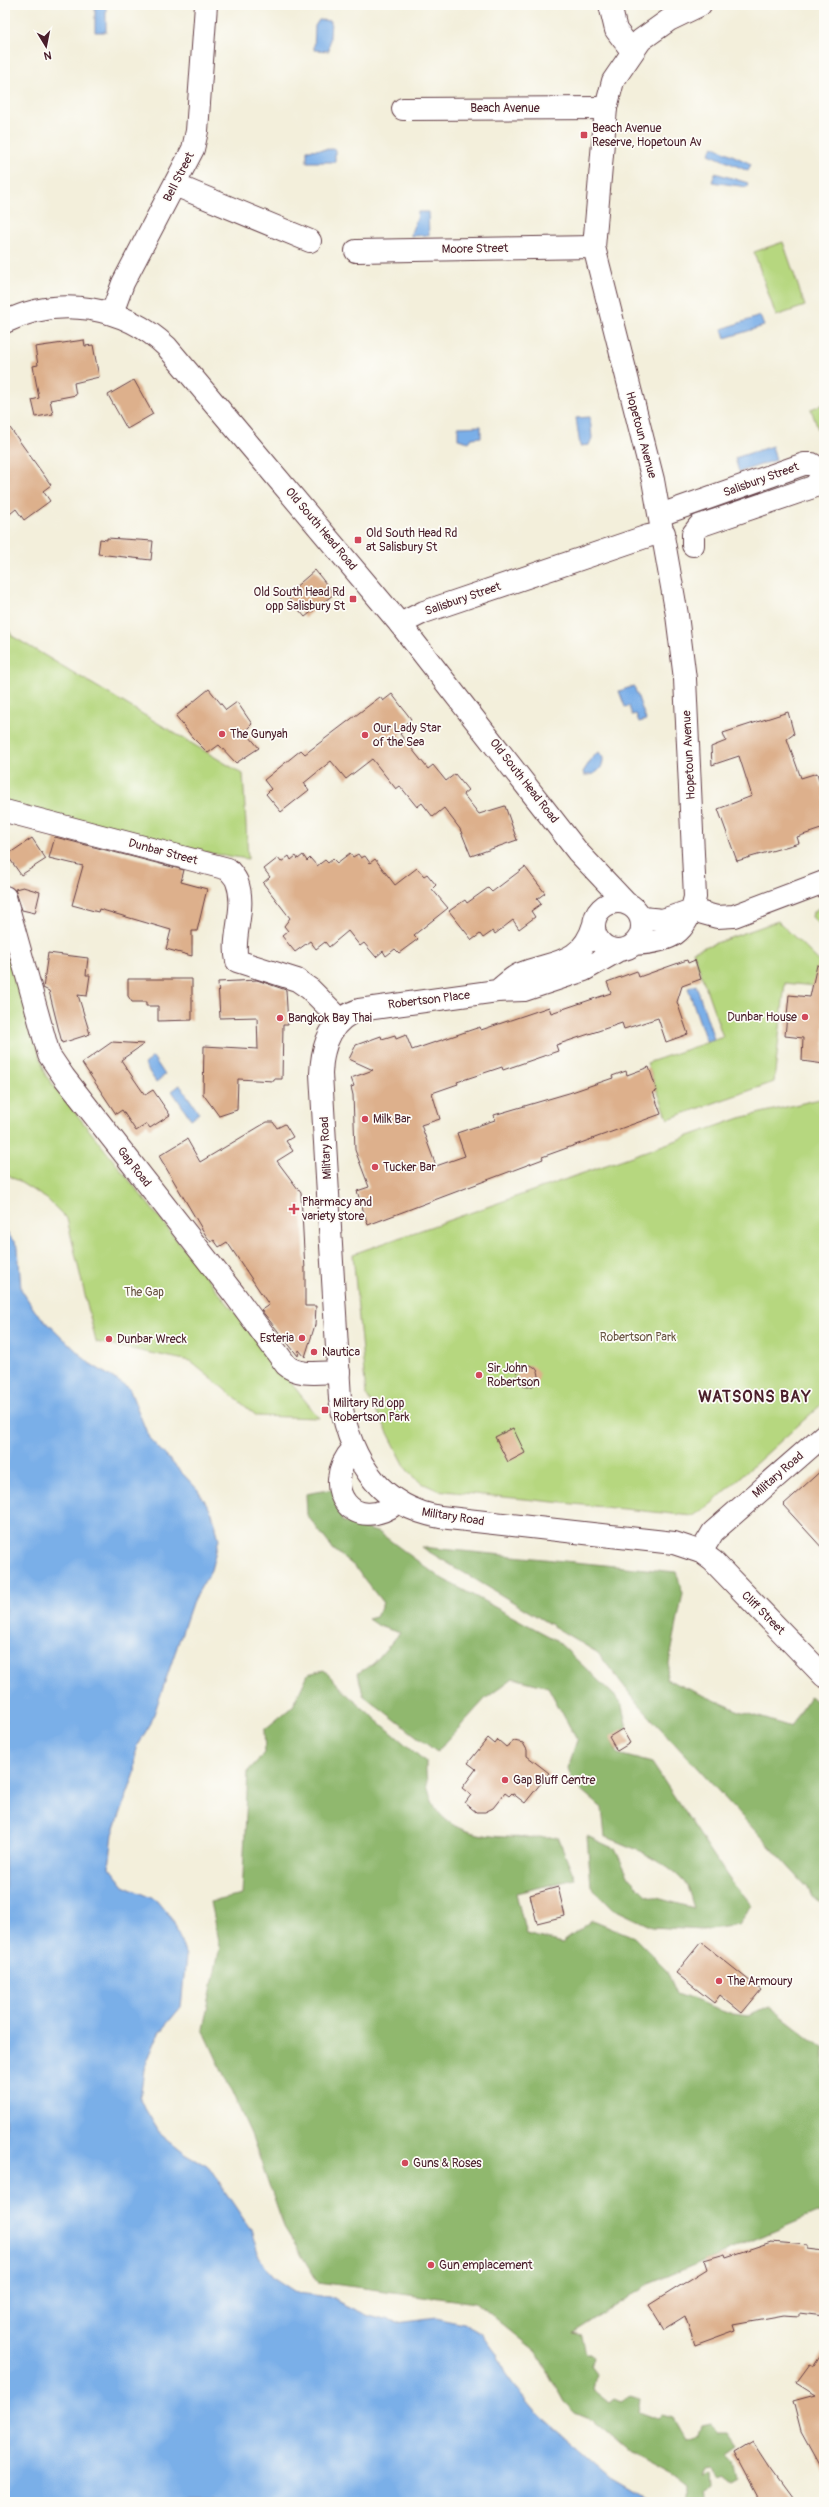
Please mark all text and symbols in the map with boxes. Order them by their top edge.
north arrow [26,26,66,66]
text: N [42,48,52,63]
street label: Beach Avenue [470,101,540,116]
place label: Beach Avenue Reserve, Hopetoun Av [592,121,702,150]
marker: Beach Avenue Reserve, Hopetoun Av [579,130,589,140]
street label: Bell Street [160,150,198,204]
street label: Moore Street [442,241,509,257]
street label: Hopetoun Avenue [622,390,660,480]
street label: Salisbury Street [721,459,801,501]
street label: Old South Head Road [282,485,360,574]
place label: Old South Head Rd at Salisbury St [366,526,458,555]
marker: Old South Head Rd at Salisbury St [353,535,363,545]
street label: Salisbury Street [423,579,503,619]
place label: Old South Head Rd opp Salisbury St [254,585,345,614]
marker: Old South Head Rd opp Salisbury St [348,594,358,604]
street label: Hopetoun Avenue [679,710,699,800]
place label: Our Lady Star of the Sea [373,721,442,750]
place label: The Gunyah [230,727,288,742]
marker: The Gunyah [217,729,227,739]
marker: Our Lady Star of the Sea [360,730,370,740]
street label: Old South Head Road [486,736,562,826]
street label: Dunbar Street [127,836,199,868]
street label: Robertson Place [387,988,471,1012]
place label: Dunbar House [727,1010,797,1025]
place label: Bangkok Bay Thai [288,1011,372,1026]
marker: Dunbar House [800,1012,810,1022]
marker: Bangkok Bay Thai [275,1013,285,1023]
place label: Milk Bar [373,1112,412,1127]
marker: Milk Bar [360,1114,370,1124]
street label: Military Road [317,1116,335,1180]
street label: Gap Road [114,1144,154,1190]
place label: Tucker Bar [383,1160,437,1175]
marker: Tucker Bar [370,1162,380,1172]
place label: Pharmacy and variety store [301,1195,372,1224]
marker: Pharmacy and variety store [289,1204,299,1214]
park label: The Gap [124,1285,164,1300]
park label: Robertson Park [600,1330,676,1345]
place label: Esteria [260,1331,294,1346]
place label: Dunbar Wreck [117,1332,187,1347]
marker: Esteria [297,1333,307,1343]
marker: Dunbar Wreck [104,1334,114,1344]
place label: Nautica [322,1345,361,1360]
marker: Nautica [309,1347,319,1357]
place label: Sir John Robertson [487,1361,540,1390]
marker: Sir John Robertson [474,1370,484,1380]
district label: WATSONS BAY [698,1387,812,1407]
place label: Military Rd opp Robertson Park [333,1396,409,1425]
marker: Military Rd opp Robertson Park [320,1405,330,1415]
street label: Military Road [749,1449,807,1501]
street label: Military Road [421,1505,485,1529]
street label: Cliff Street [738,1588,788,1638]
place label: Gap Bluff Centre [513,1773,596,1788]
marker: Gap Bluff Centre [500,1775,510,1785]
place label: The Armoury [727,1974,792,1989]
marker: The Armoury [714,1976,724,1986]
place label: Guns & Roses [413,2156,482,2171]
marker: Guns & Roses [400,2158,410,2168]
place label: Gun emplacement [439,2258,533,2273]
marker: Gun emplacement [426,2260,436,2270]

